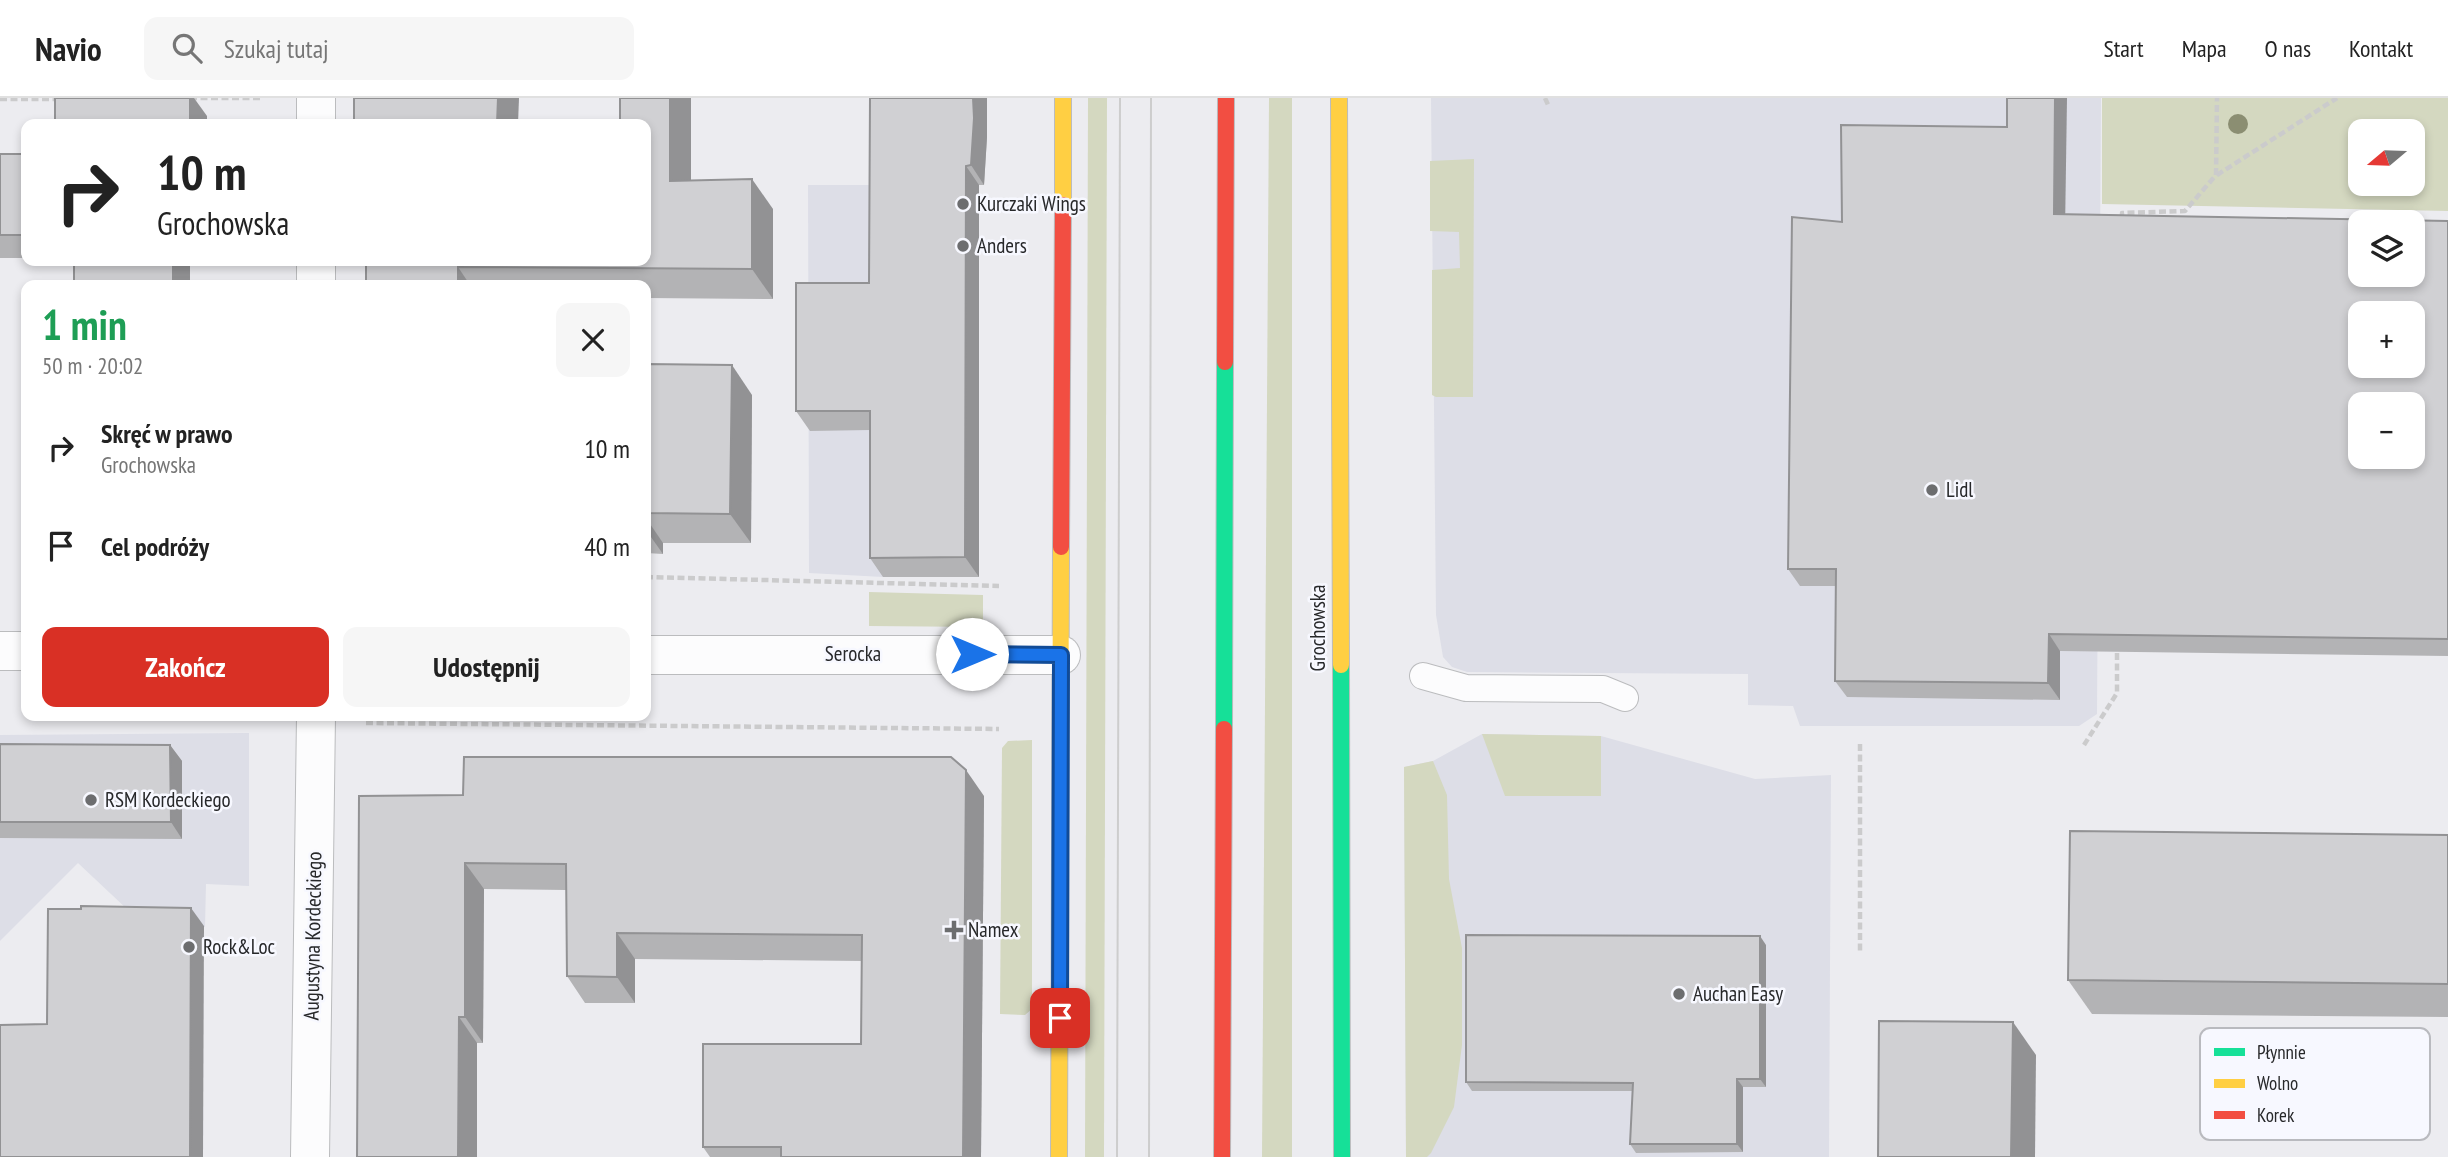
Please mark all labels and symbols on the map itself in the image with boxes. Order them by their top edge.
north arrow [2348,119,2426,196]
place label: Kurczaki Wings [977,190,1086,217]
marker: Kurczaki Wings [955,196,971,212]
place label: Anders [977,232,1027,259]
marker: Anders [955,238,971,254]
place label: Lidl [1946,476,1973,503]
marker: Lidl [1924,482,1940,498]
street label: Grochowska [1304,585,1331,671]
position arrow [935,617,1009,691]
street label: Serocka [825,640,881,667]
place label: RSM Kordeckiego [105,786,231,813]
marker: RSM Kordeckiego [83,792,99,808]
street label: Augustyna Kordeckiego [298,851,327,1021]
place label: Namex [968,916,1019,943]
marker: Namex [946,922,962,938]
place label: Rock&Loc [203,933,276,960]
marker: Rock&Loc [181,939,197,955]
place label: Auchan Easy [1693,980,1783,1007]
marker: Auchan Easy [1671,986,1687,1002]
pin [1030,988,1090,1048]
legend [2200,1028,2430,1140]
text: Płynnie [2257,1040,2306,1064]
text: Wolno [2257,1071,2298,1095]
text: Korek [2257,1103,2295,1127]

